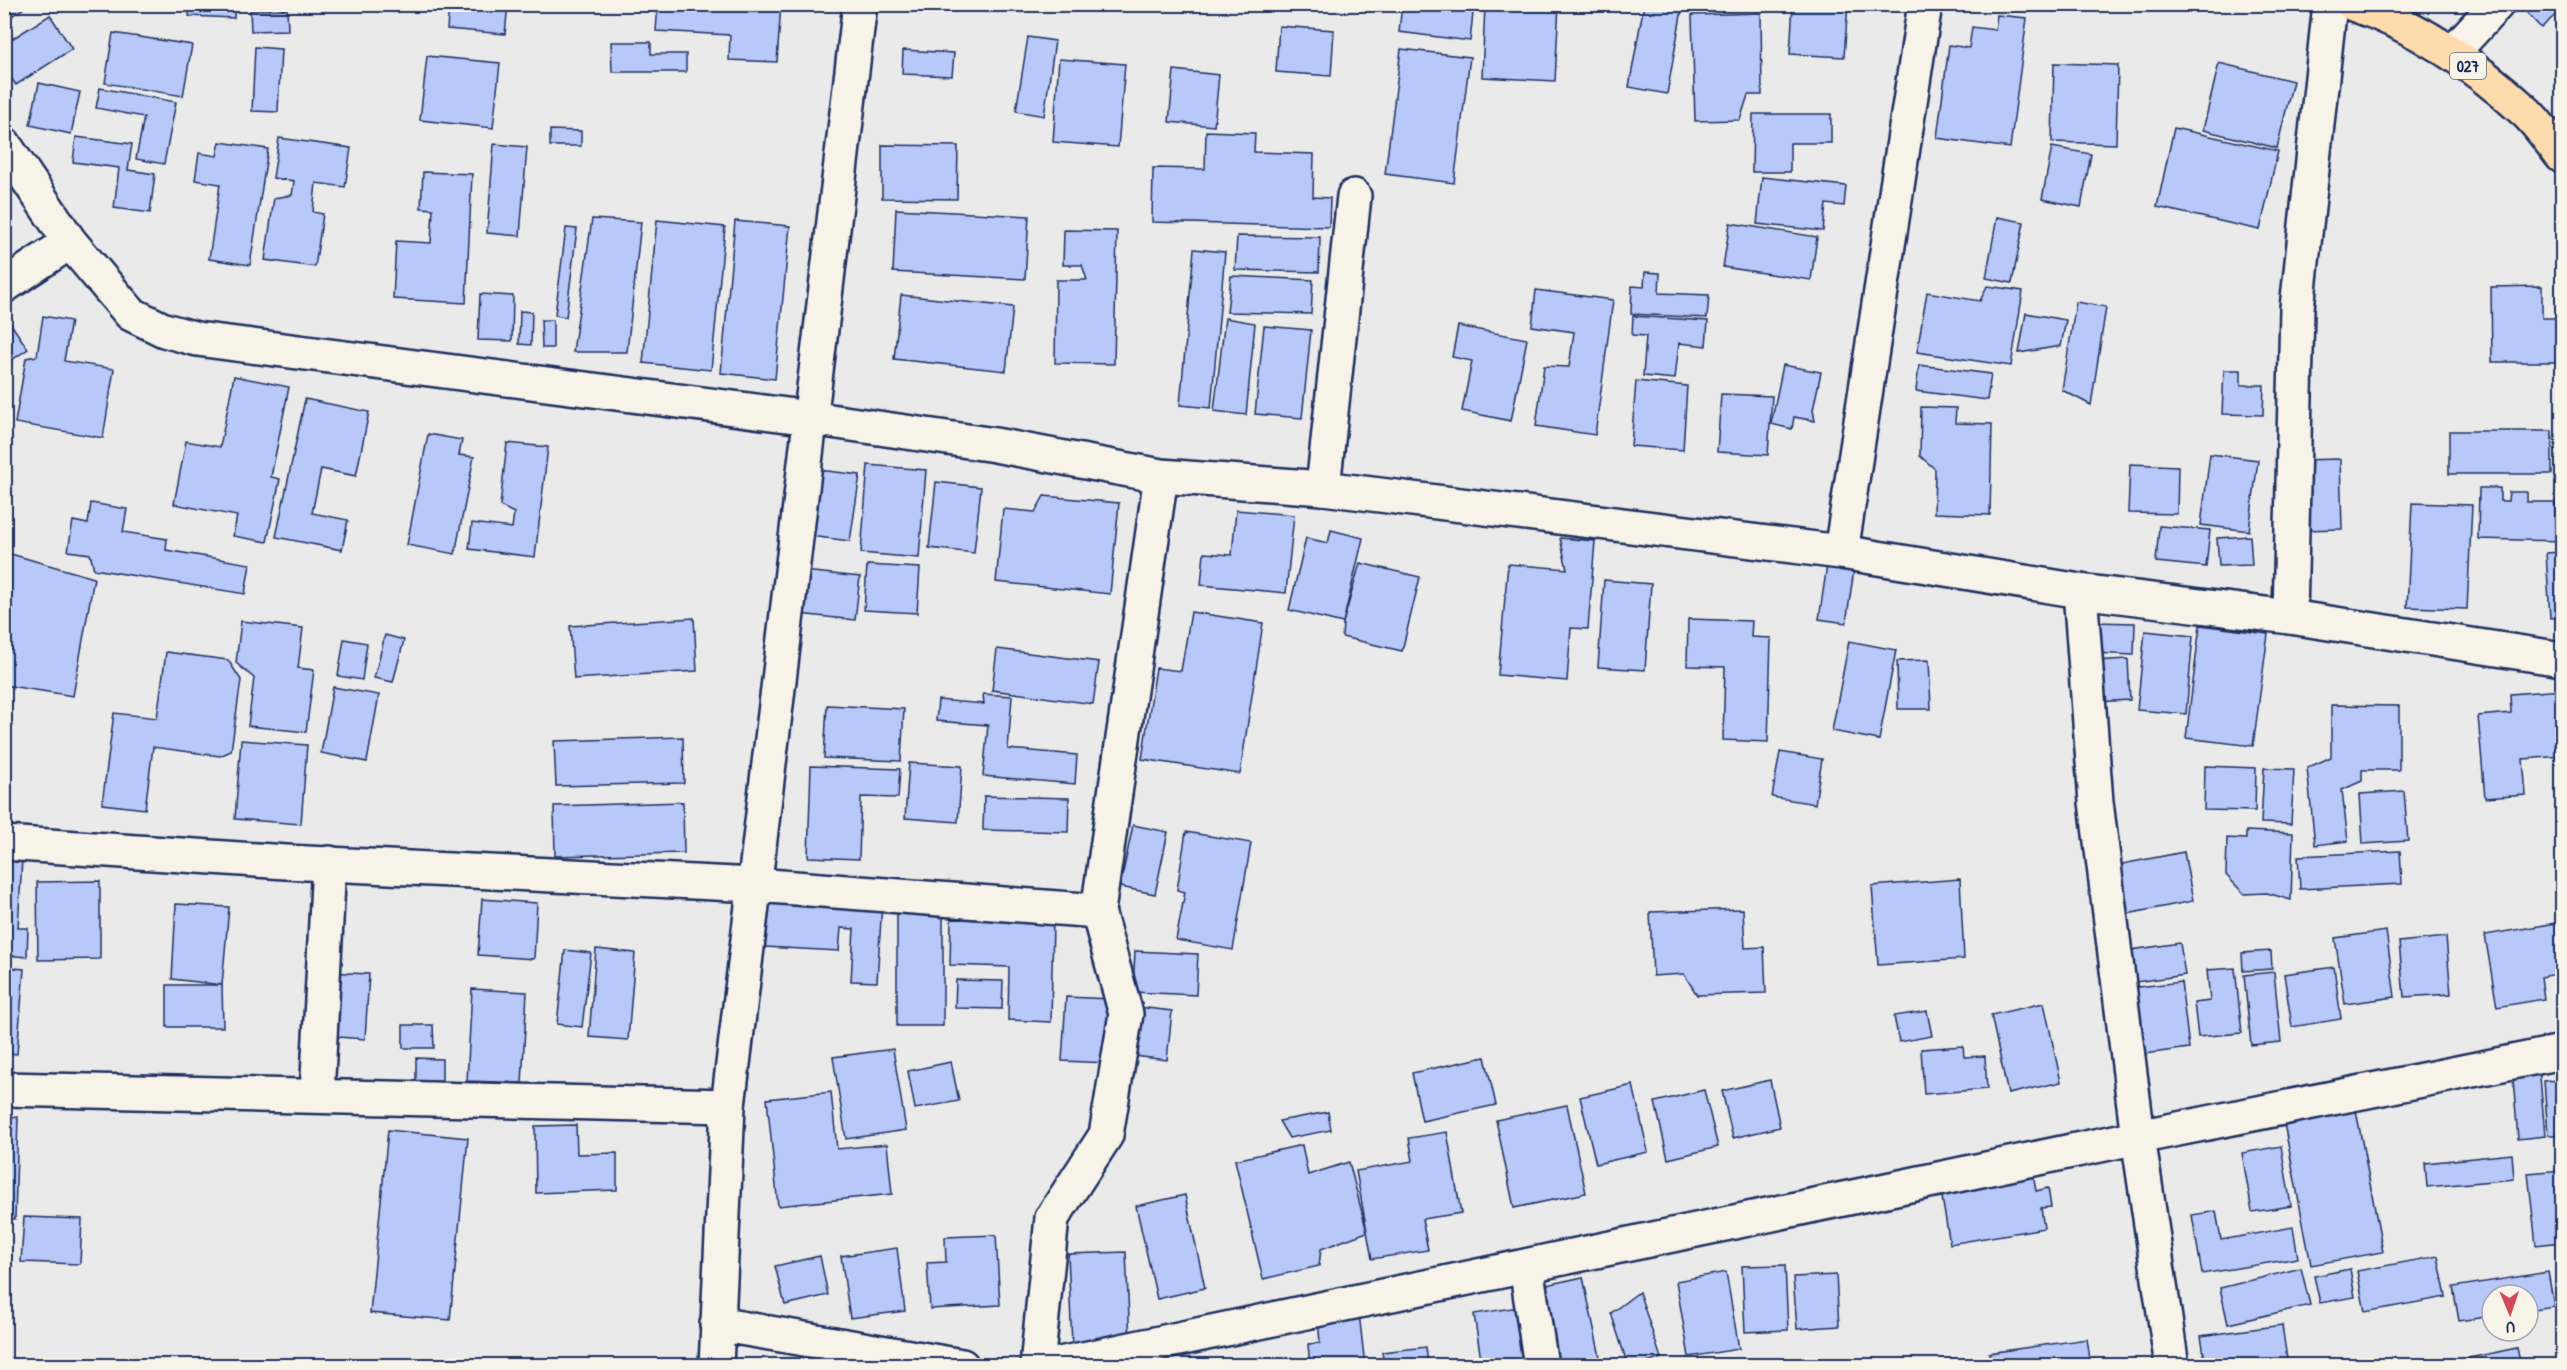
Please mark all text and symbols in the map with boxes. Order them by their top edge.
road number: 027 [2450,53,2486,79]
north arrow [2480,1283,2540,1343]
text: U [2506,1317,2515,1339]

